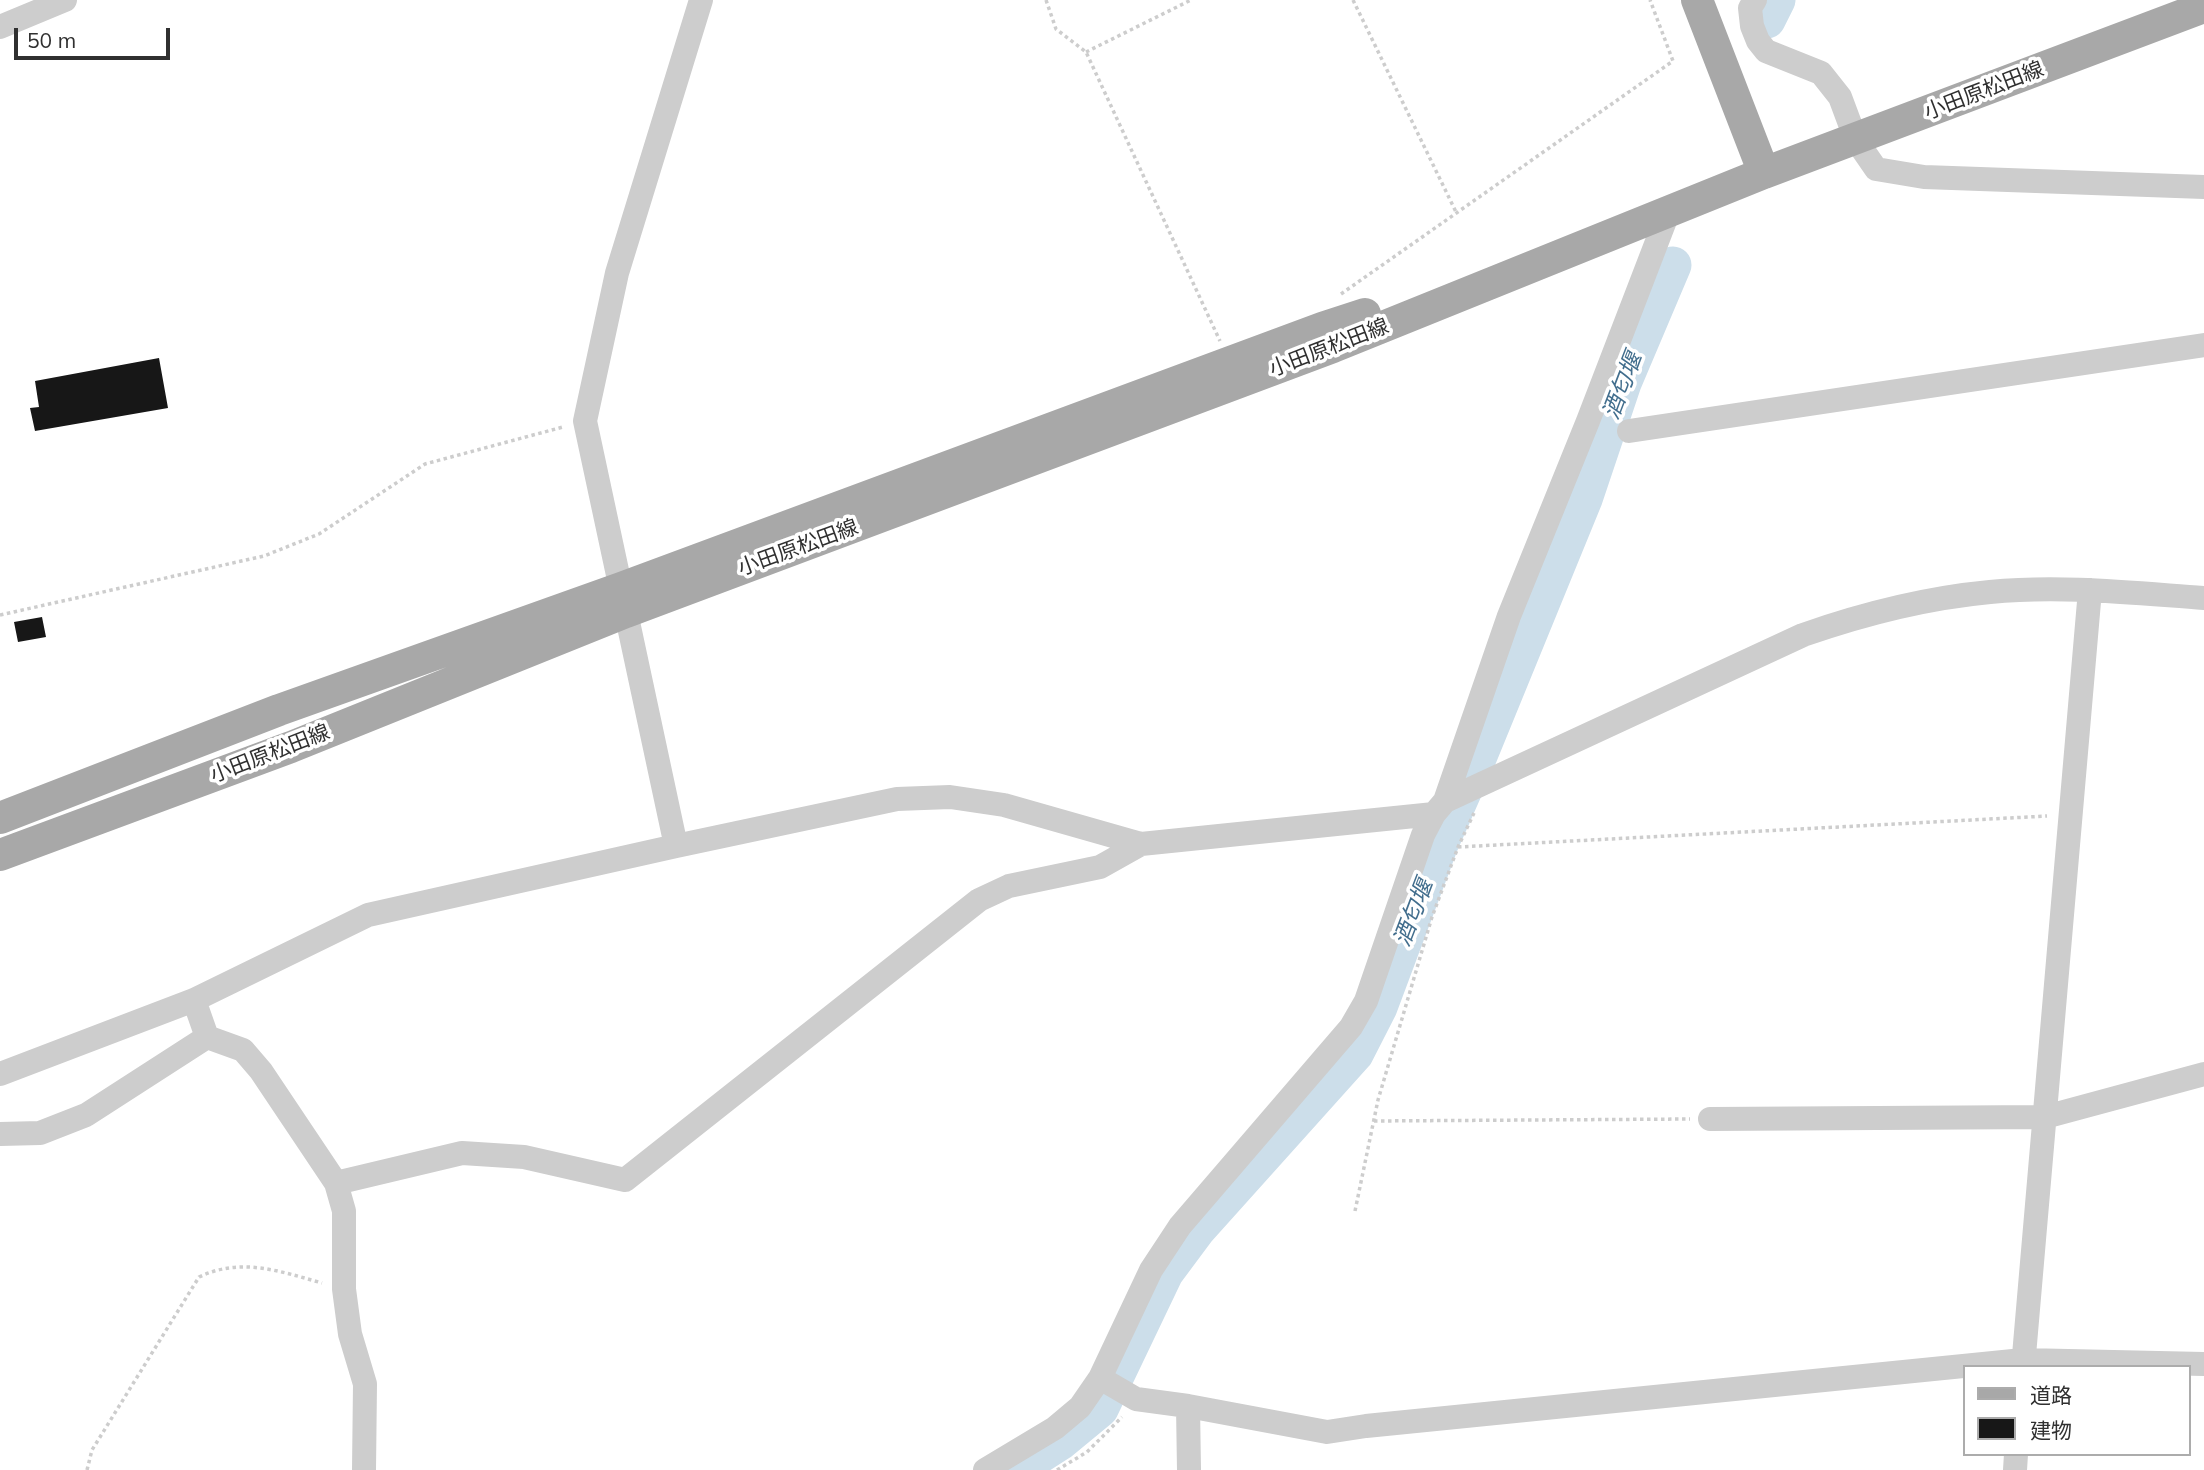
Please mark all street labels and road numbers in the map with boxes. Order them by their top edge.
street label: 小田原松田線 [1921,57,2047,125]
street label: 小田原松田線 [1266,314,1392,382]
street label: 小田原松田線 [734,515,862,581]
street label: 小田原松田線 [207,720,333,788]

